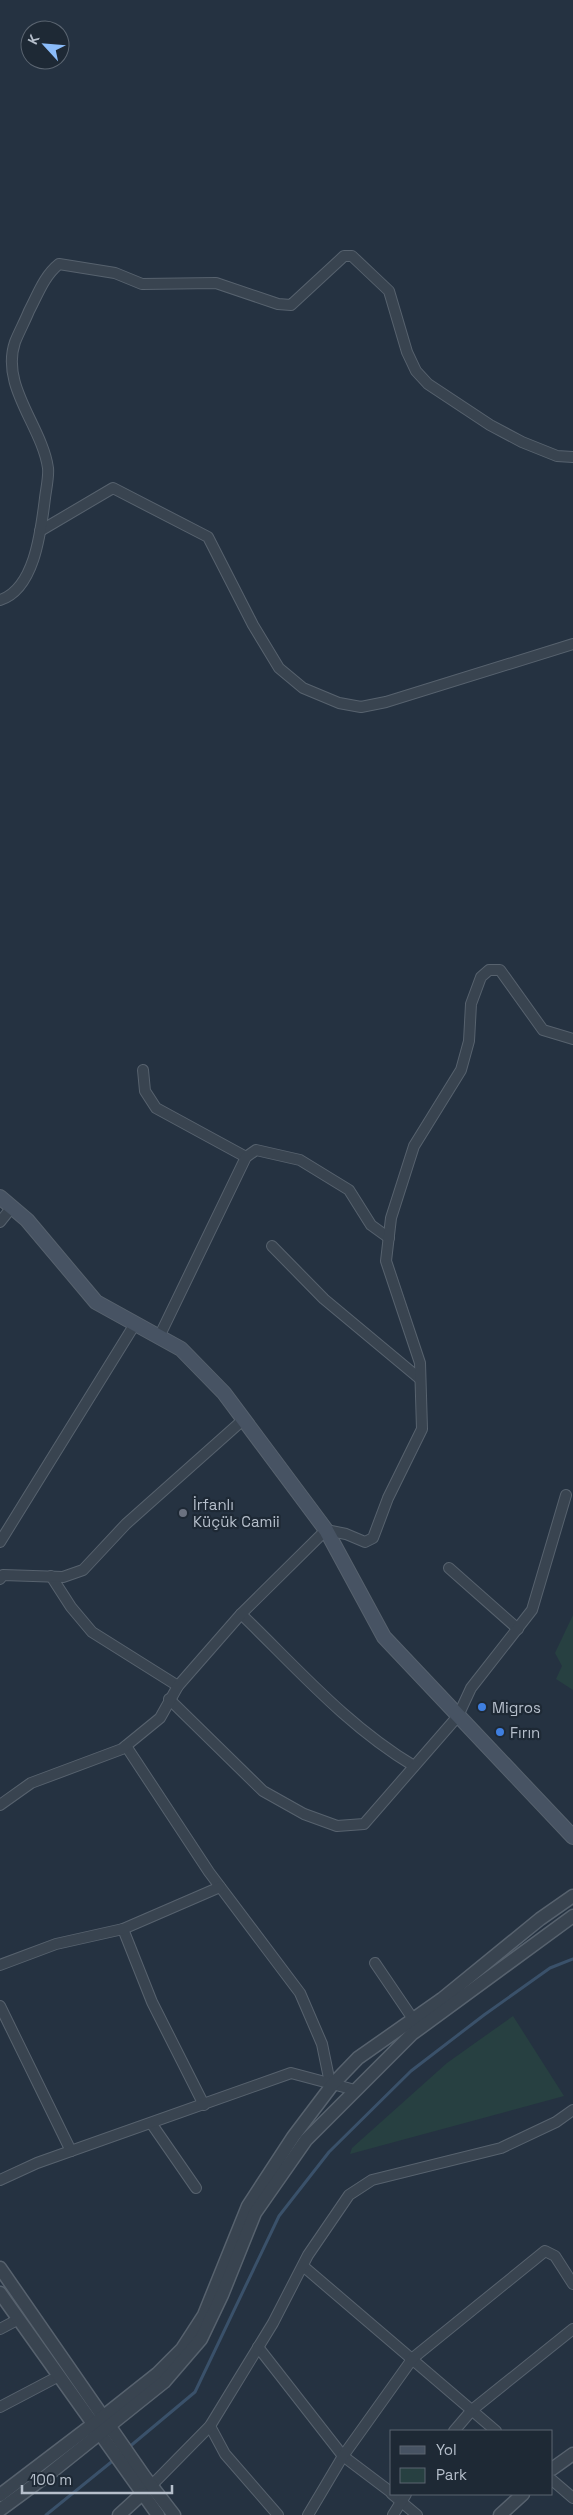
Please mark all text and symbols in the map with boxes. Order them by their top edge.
north arrow [20,20,70,70]
text: K [23,31,43,47]
place label: İrfanlı Küçük Camii [193,1495,280,1531]
marker: İrfanlı Küçük Camii [177,1507,189,1519]
place label: Migros [492,1698,541,1717]
marker: Migros [476,1701,488,1713]
place label: Fırın [510,1723,540,1742]
marker: Fırın [494,1726,506,1738]
legend [390,2430,553,2495]
text: Yol [436,2440,457,2459]
scale bar [22,2462,172,2494]
text: Park [436,2465,467,2484]
text: 100 m [30,2470,72,2489]

